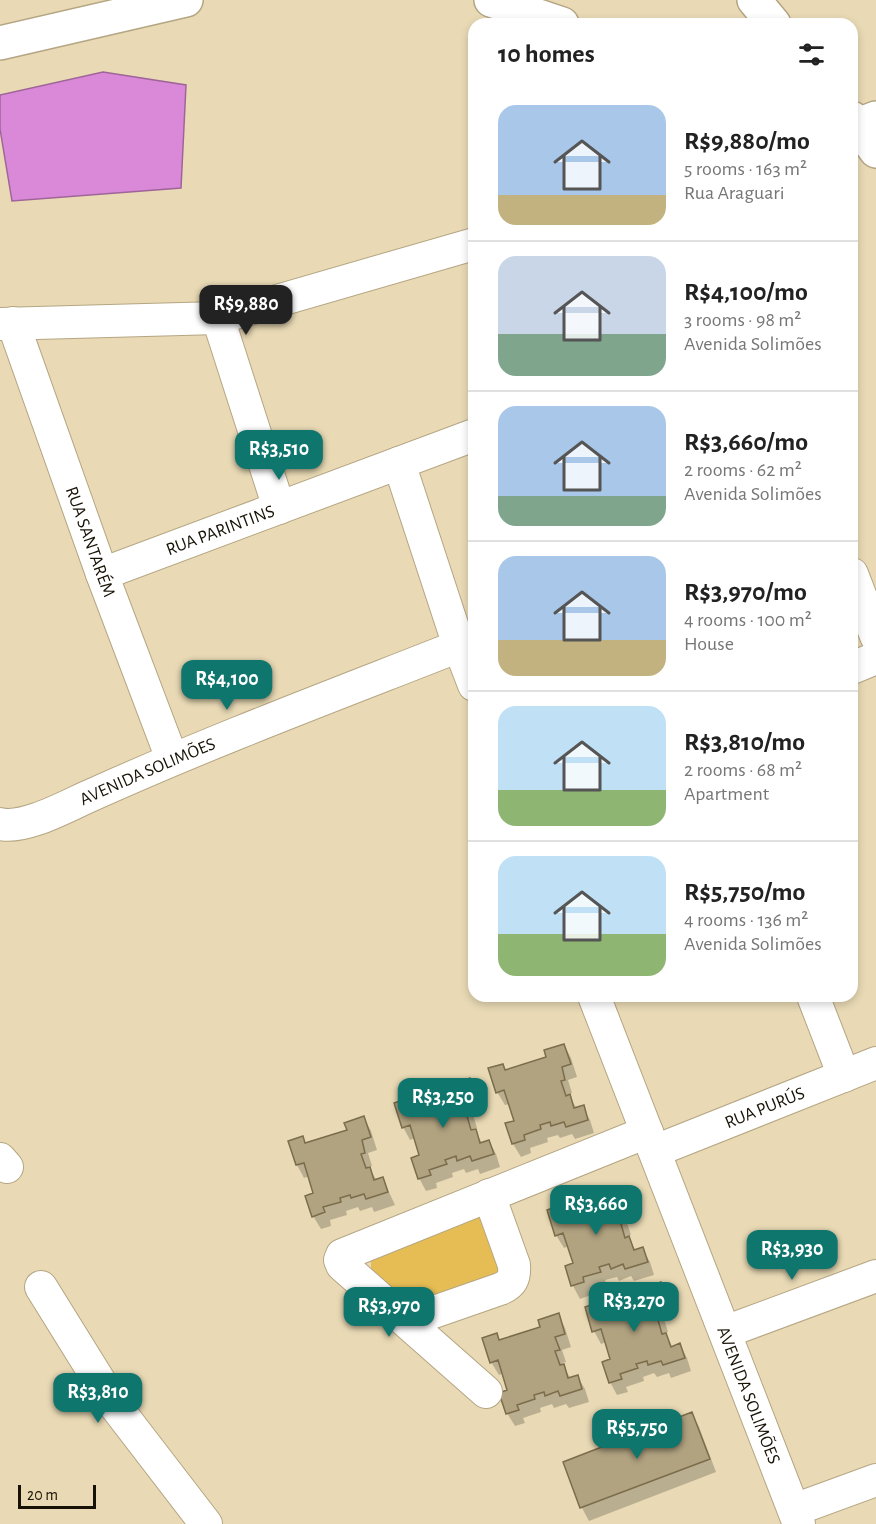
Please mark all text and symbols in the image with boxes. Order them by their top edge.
icon: filters [795,38,828,71]
text: 10 homes [498,41,595,67]
text: R$9,880/mo [684,128,810,154]
icon: home [546,129,618,201]
text: 5 rooms · 163 m² [684,159,807,179]
text: Rua Araguari [684,183,785,203]
text: R$4,100/mo [684,279,808,305]
icon: home [546,280,618,352]
pin: R$9,880 [191,285,301,336]
text: R$9,880 [213,294,279,314]
text: 3 rooms · 98 m² [684,310,801,330]
text: Avenida Solimões [684,334,822,354]
text: R$3,660/mo [684,429,808,455]
pin: R$3,510 [224,430,334,481]
icon: home [546,430,618,502]
text: R$3,510 [249,439,309,459]
text: 2 rooms · 62 m² [684,460,802,480]
street label: RUA SANTARÉM [62,484,118,600]
text: Avenida Solimões [684,484,822,504]
street label: RUA PARINTINS [164,502,277,559]
text: R$3,970/mo [684,579,807,605]
icon: home [546,580,618,652]
text: 4 rooms · 100 m² [684,610,812,630]
text: House [684,634,734,654]
pin: R$4,100 [172,660,282,711]
text: R$4,100 [195,669,259,689]
text: R$3,810/mo [684,729,805,755]
icon: home [546,730,618,802]
street label: AVENIDA SOLIMÕES [77,735,218,809]
text: 2 rooms · 68 m² [684,760,802,780]
text: Apartment [684,784,769,804]
text: R$5,750/mo [684,879,805,905]
icon: home [546,880,618,952]
text: 4 rooms · 136 m² [684,910,808,930]
text: Avenida Solimões [684,934,822,954]
pin: R$3,250 [388,1078,498,1129]
street label: RUA PURÚS [723,1084,807,1132]
text: R$3,250 [412,1087,474,1107]
pin: R$3,660 [541,1185,651,1236]
text: R$3,660 [564,1194,628,1214]
pin: R$3,930 [737,1230,847,1281]
text: R$3,930 [761,1239,823,1259]
pin: R$3,270 [579,1282,689,1333]
pin: R$3,970 [334,1287,444,1338]
text: R$3,270 [603,1291,665,1311]
text: R$3,970 [358,1296,420,1316]
street label: AVENIDA SOLIMÕES [713,1324,783,1467]
pin: R$3,810 [43,1373,153,1424]
text: R$3,810 [67,1382,129,1402]
pin: R$5,750 [582,1409,692,1460]
text: R$5,750 [606,1418,668,1438]
scale bar [18,1482,96,1510]
text: 20 m [27,1487,58,1503]

